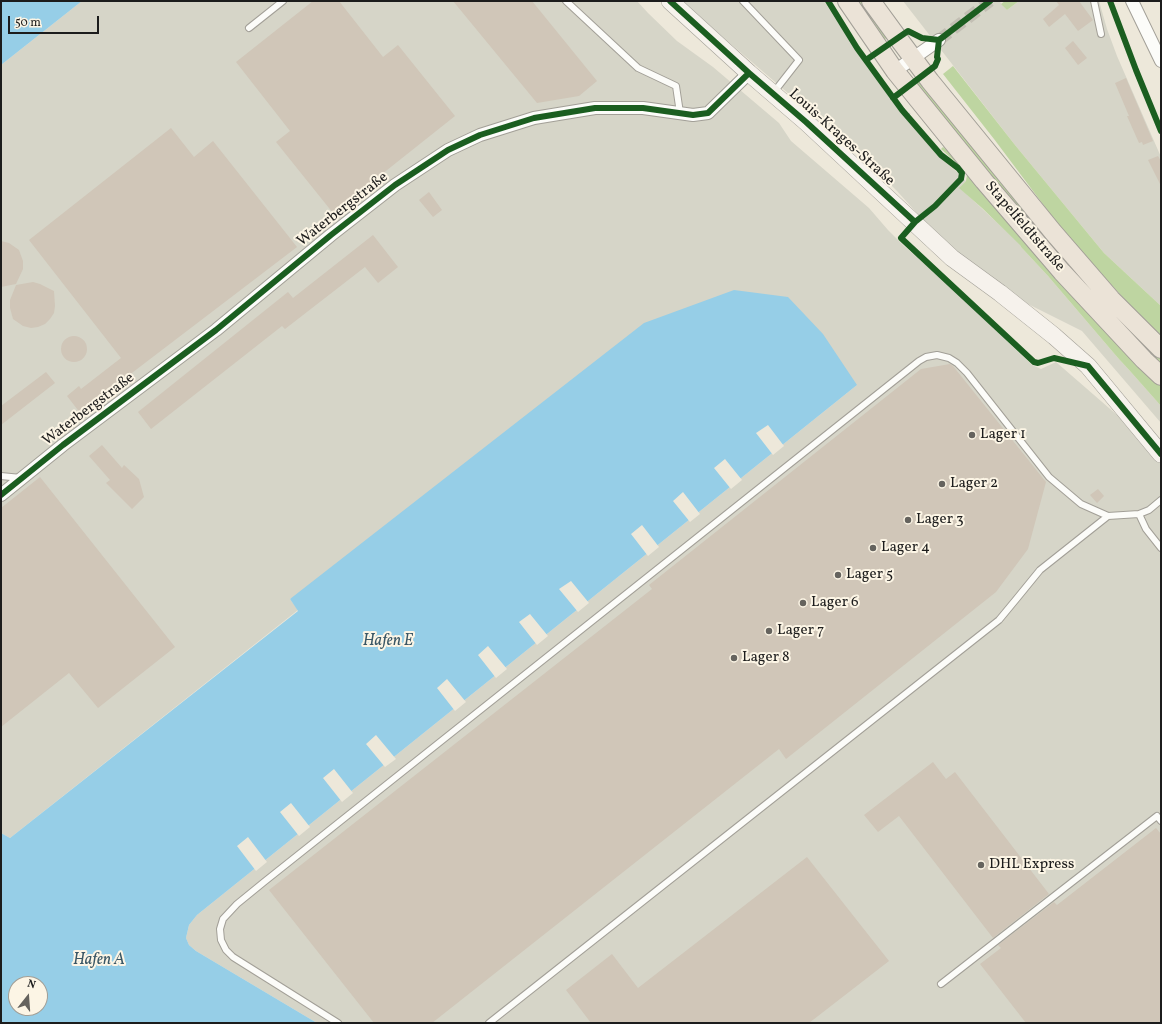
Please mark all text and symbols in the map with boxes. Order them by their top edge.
scale bar [10,8,101,34]
text: 50 m [15,15,41,31]
street label: Louis-Krages-Straße [784,86,898,190]
street label: Waterbergstraße [294,169,392,251]
street label: Stapelfeldtstraße [980,178,1068,276]
street label: Waterbergstraße [39,370,139,450]
place label: Lager 1 [980,426,1026,444]
marker: Lager 1 [967,430,977,440]
place label: Lager 2 [950,475,998,493]
marker: Lager 2 [937,479,947,489]
place label: Lager 3 [916,511,964,529]
marker: Lager 3 [903,515,913,525]
place label: Lager 4 [881,539,930,557]
marker: Lager 4 [868,543,878,553]
place label: Lager 5 [846,566,893,584]
marker: Lager 5 [833,570,843,580]
place label: Lager 6 [811,594,859,612]
marker: Lager 6 [798,598,808,608]
place label: Lager 7 [777,622,824,640]
marker: Lager 7 [764,626,774,636]
water label: Hafen E [363,632,413,652]
place label: Lager 8 [742,649,790,667]
marker: Lager 8 [729,653,739,663]
place label: DHL Express [989,856,1074,874]
marker: DHL Express [976,860,986,870]
water label: Hafen A [73,951,125,971]
north arrow [8,976,48,1016]
text: N [25,977,37,993]

